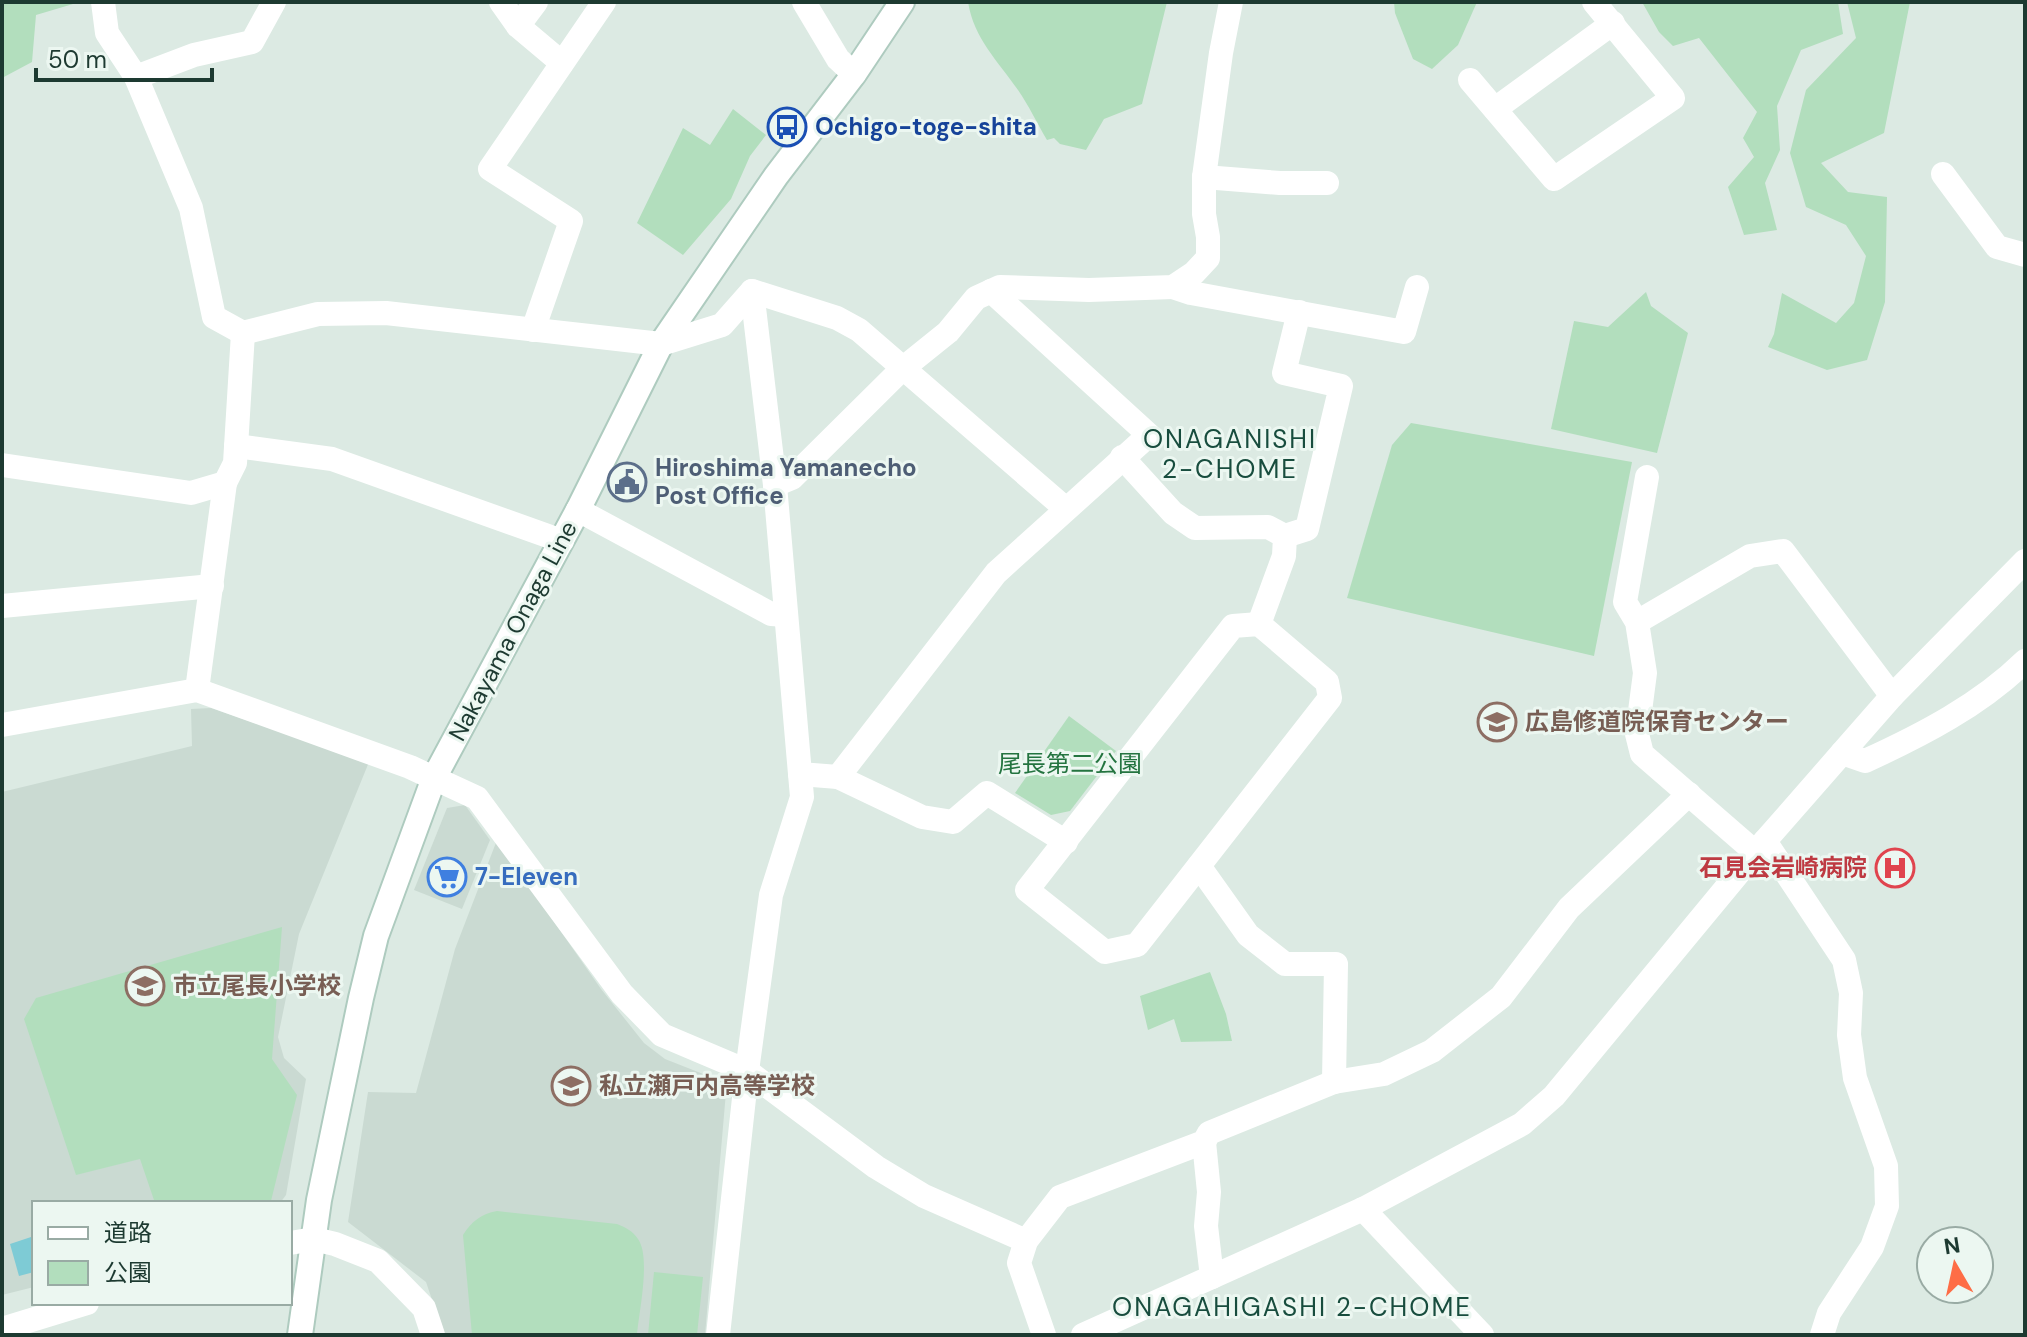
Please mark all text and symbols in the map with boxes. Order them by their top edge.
scale bar [36,32,212,82]
text: 50 m [48,44,107,75]
bus stop icon: Ochigo-toge-shita [766,106,808,148]
place label: Ochigo-toge-shita [815,111,1037,142]
district label: ONAGANISHI 2-CHOME [1143,422,1317,486]
place label: Hiroshima Yamanecho Post Office [655,452,917,511]
public building icon: Hiroshima Yamanecho Post Office [606,461,648,503]
street label: Nakayama Onaga Line [441,515,584,746]
school or university icon: 広島修道院保育センター [1476,701,1518,743]
place label: 広島修道院保育センター [1525,706,1789,737]
park label: 尾長第二公園 [998,748,1142,779]
hospital icon: 石見会岩崎病院 [1874,847,1916,889]
place label: 石見会岩崎病院 [1699,852,1867,883]
supermarket icon: 7-Eleven [426,856,468,898]
place label: 7-Eleven [475,861,578,892]
school or university icon: 市立尾長小学校 [124,965,166,1007]
place label: 市立尾長小学校 [173,970,341,1001]
school or university icon: 私立瀬戸内高等学校 [550,1065,592,1107]
place label: 私立瀬戸内高等学校 [599,1070,815,1101]
legend [32,1201,292,1305]
text: 道路 [104,1217,152,1248]
north arrow [1915,1225,1995,1305]
text: N [1942,1230,1962,1261]
text: 公園 [104,1257,152,1288]
district label: ONAGAHIGASHI 2-CHOME [1112,1290,1472,1324]

